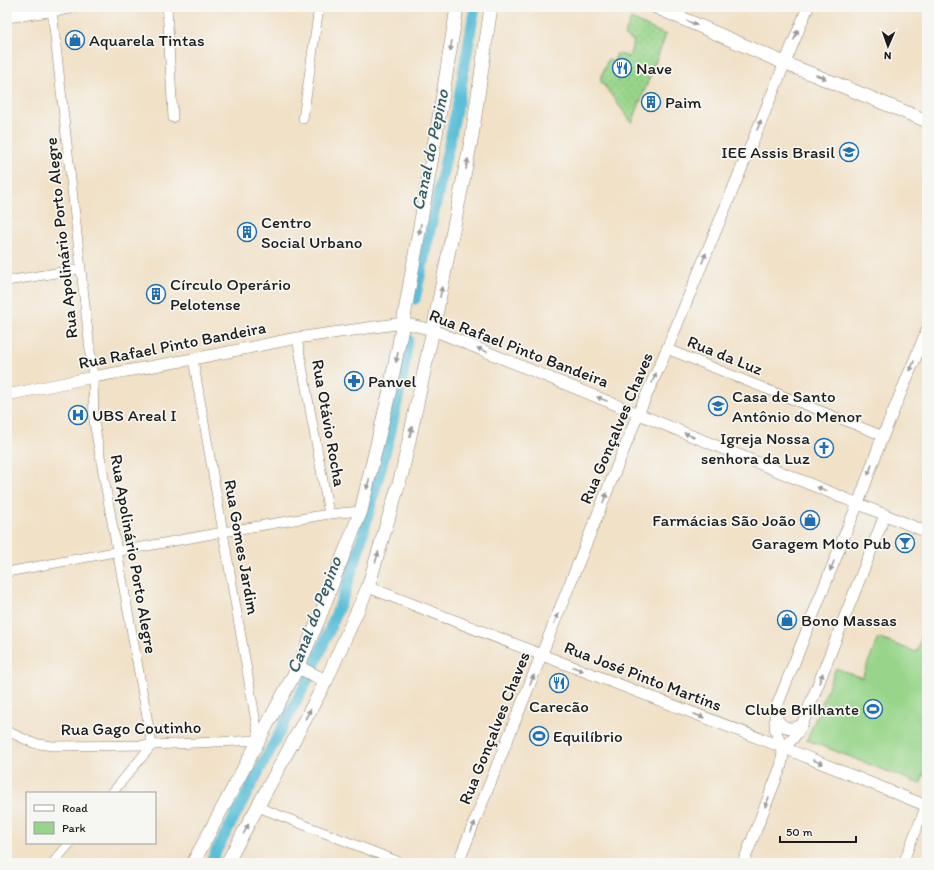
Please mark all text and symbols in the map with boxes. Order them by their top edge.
one-way arrow [686,20,698,26]
north arrow [868,26,908,66]
shop icon: Aquarela Tintas [64,29,86,51]
place label: Aquarela Tintas [89,30,205,50]
one-way arrow [793,30,799,41]
one-way arrow [448,39,454,52]
text: N [884,49,892,62]
restaurant icon: Nave [611,57,633,79]
place label: Nave [636,58,672,78]
one-way arrow [815,75,827,81]
water label: Canal do Pepino [406,87,454,213]
building icon: Paim [640,91,662,113]
place label: Paim [665,92,702,112]
one-way arrow [756,119,762,130]
street label: Rua Apolinário Porto Alegre [40,136,82,340]
school or university icon: IEE Assis Brasil [838,141,860,163]
place label: IEE Assis Brasil [721,142,835,162]
one-way arrow [464,158,470,170]
place label: Centro Social Urbano [261,212,362,252]
building icon: Centro Social Urbano [236,221,258,243]
one-way arrow [416,223,422,235]
one-way arrow [701,253,707,264]
place label: Círculo Operário Pelotense [170,274,291,314]
building icon: Círculo Operário Pelotense [145,283,167,305]
one-way arrow [438,285,444,298]
street label: Rua Rafael Pinto Bandeira [426,305,612,391]
street label: Rua Rafael Pinto Bandeira [77,317,267,373]
street label: Rua da Luz [684,331,766,379]
one-way arrow [475,346,487,352]
street label: Rua Gonçalves Chaves [575,349,657,507]
one-way arrow [393,351,399,363]
street label: Rua Otávio Rocha [308,358,350,488]
one-way arrow [909,361,915,372]
pharmacy icon: Panvel [343,370,365,392]
place label: Panvel [368,371,417,391]
one-way arrow [651,372,657,384]
place label: Casa de Santo Antônio do Menor [732,386,862,426]
school or university icon: Casa de Santo Antônio do Menor [707,395,729,417]
one-way arrow [597,396,608,402]
hospital icon: UBS Areal I [67,404,89,426]
place label: UBS Areal I [92,405,177,425]
one-way arrow [408,426,414,438]
place label: Igreja Nossa senhora da Luz [701,428,810,468]
one-way arrow [682,431,694,437]
church icon: Igreja Nossa senhora da Luz [813,437,835,459]
street label: Rua Apolinário Porto Alegre [107,453,161,655]
one-way arrow [867,464,873,476]
street label: Rua Gomes Jardim [220,478,264,616]
one-way arrow [365,478,371,490]
one-way arrow [815,486,827,492]
one-way arrow [602,491,608,503]
shop icon: Farmácias São João [799,509,821,531]
place label: Farmácias São João [652,510,796,530]
bar icon: Garagem Moto Pub [894,532,916,554]
place label: Garagem Moto Pub [751,533,891,553]
one-way arrow [374,551,380,563]
water label: Canal do Pepino [282,553,347,677]
one-way arrow [829,560,835,572]
shop icon: Bono Massas [776,609,798,631]
place label: Bono Massas [801,610,897,630]
one-way arrow [554,612,560,624]
street label: Rua José Pinto Martins [562,637,724,715]
street label: Rua Gonçalves Chaves [454,649,534,807]
one-way arrow [573,666,585,672]
restaurant icon: Carecão [548,672,570,694]
one-way arrow [818,672,824,684]
one-way arrow [529,674,535,686]
place label: Carecão [529,696,589,716]
sports icon: Clube Brilhante [862,698,884,720]
place label: Clube Brilhante [745,699,859,719]
one-way arrow [305,709,311,720]
one-way arrow [694,713,706,719]
street label: Rua Gago Coutinho [60,717,202,739]
sports icon: Equilíbrio [528,725,550,747]
place label: Equilíbrio [553,726,623,746]
one-way arrow [812,759,824,765]
legend [26,792,156,844]
one-way arrow [763,797,769,809]
text: Road [62,801,88,815]
scale bar [780,818,856,844]
one-way arrow [470,820,476,832]
text: Park [62,821,86,835]
one-way arrow [243,823,249,835]
text: 50 m [786,825,812,839]

